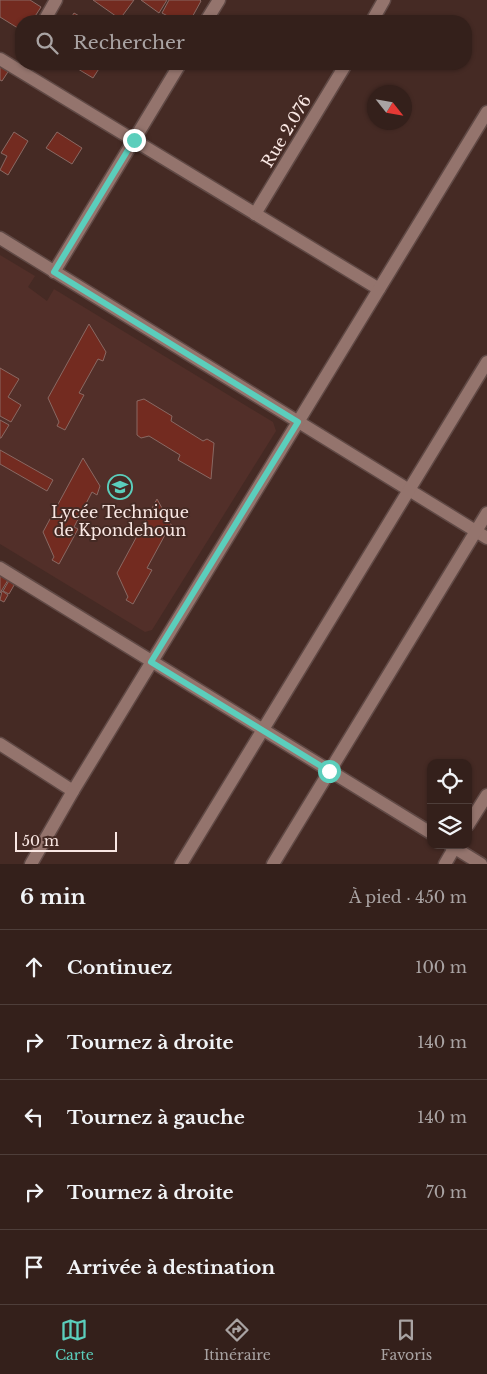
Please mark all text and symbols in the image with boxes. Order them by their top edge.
search box [15,15,472,70]
icon: search [33,29,61,57]
text: Rechercher [73,31,185,54]
north arrow [367,85,412,130]
street label: Rue 2.076 [257,91,315,171]
route end [123,129,146,152]
school or university icon: Lycée Technique de Kpondehoun [107,474,133,500]
place label: Lycée Technique de Kpondehoun [51,502,189,540]
map controls [427,759,472,849]
button: locate [427,759,472,804]
route start [318,760,341,783]
button: layers [427,804,472,849]
scale bar [15,829,118,852]
text: 50 m [22,832,59,850]
text: 6 min [20,884,86,910]
text: À pied · 450 m [349,887,467,907]
icon: ahead [20,953,48,981]
text: Continuez [67,956,172,979]
text: 100 m [415,957,467,977]
icon: right [20,1028,48,1056]
text: Tournez à droite [67,1031,234,1054]
text: 140 m [417,1032,467,1052]
icon: left [20,1103,48,1131]
text: Tournez à gauche [67,1106,245,1129]
text: 140 m [417,1107,467,1127]
icon: right [20,1178,48,1206]
text: Tournez à droite [67,1181,234,1204]
text: 70 m [426,1182,467,1202]
icon: arrive [20,1253,48,1281]
text: Arrivée à destination [67,1256,275,1279]
tab: Carte [55,1316,94,1364]
tab: Itinéraire [204,1316,271,1364]
tab: Favoris [381,1316,432,1364]

